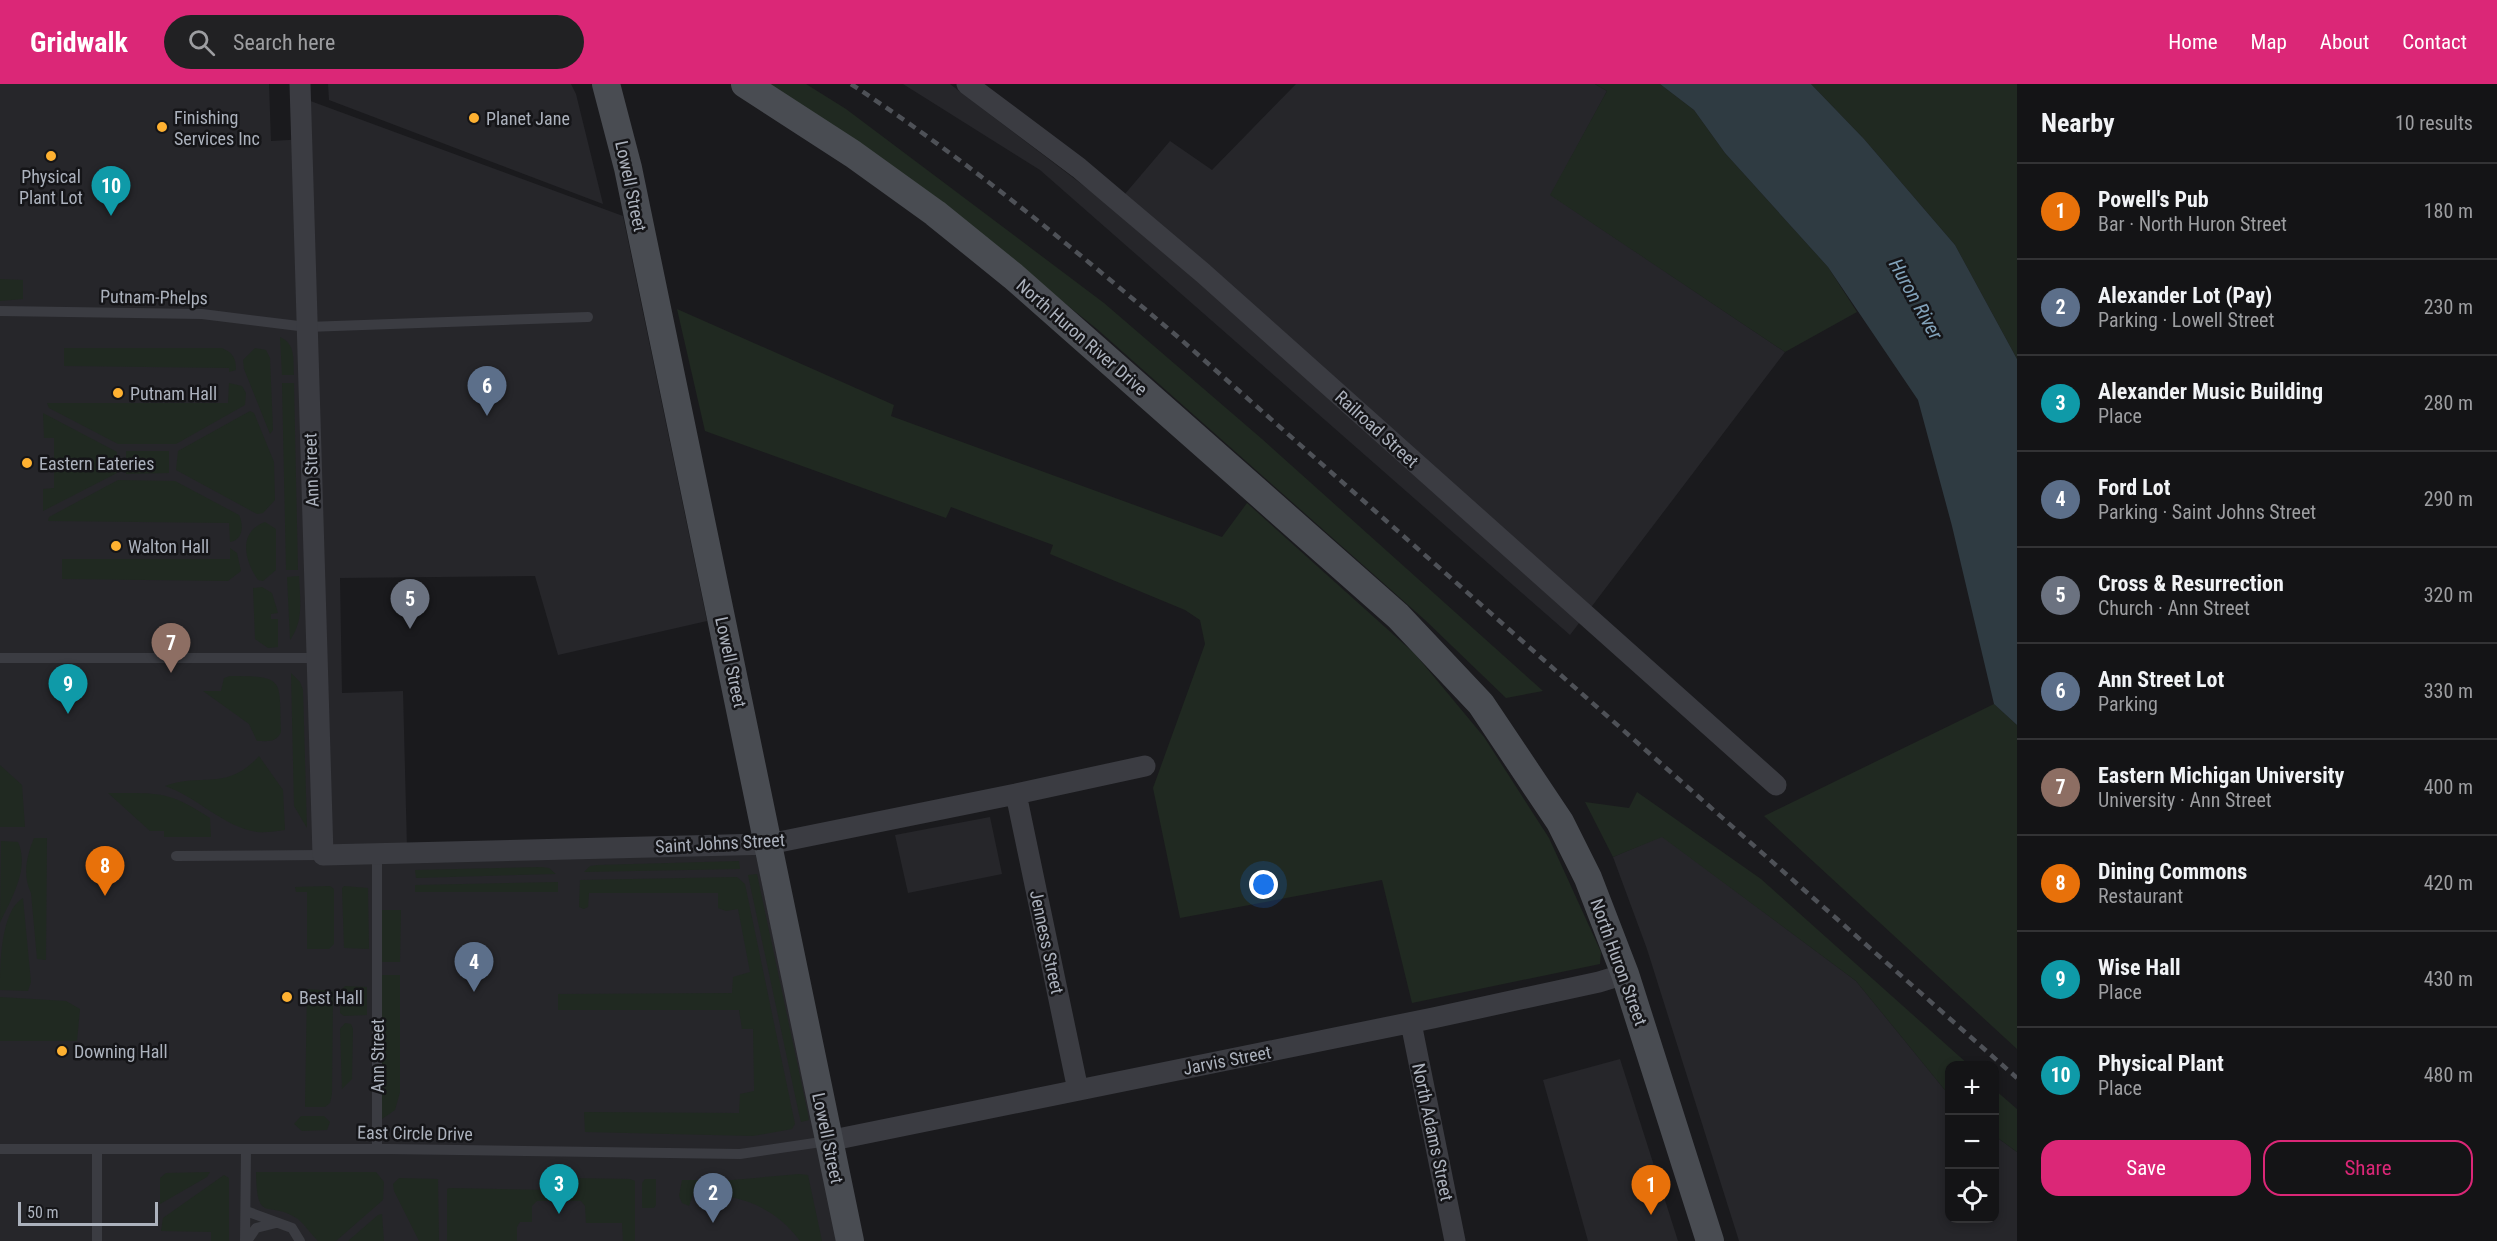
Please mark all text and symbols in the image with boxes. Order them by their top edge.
search box [164,15,584,69]
text: Gridwalk [30,26,128,59]
icon: search [185,26,218,59]
text: Search here [233,30,335,55]
text: Home [2168,30,2218,54]
text: Map [2251,30,2287,54]
text: About [2320,30,2369,54]
text: Contact [2402,30,2467,54]
place label: Finishing Services Inc [174,107,260,149]
place label: Planet Jane [486,108,570,129]
text: Nearby [2041,108,2115,138]
marker: Planet Jane [467,111,481,125]
text: 10 results [2395,111,2473,135]
marker: Finishing Services Inc [155,120,169,134]
street label: Lowell Street [611,139,651,233]
marker: Physical Plant Lot [44,149,58,163]
place label: Physical Plant Lot [19,166,83,208]
pin: 10 [92,166,130,216]
text: Powell's Pub [2098,187,2209,212]
text: 1 [2055,199,2066,223]
text: 180 m [2424,199,2473,223]
text: Bar · North Huron Street [2098,212,2287,236]
water label: Huron River [1884,254,1949,345]
street label: North Huron River Drive [1012,274,1152,400]
text: Alexander Lot (Pay) [2098,283,2272,308]
street label: Putnam-Phelps [100,286,208,308]
text: 2 [2055,295,2066,319]
text: 230 m [2424,295,2473,319]
text: Parking · Lowell Street [2098,308,2274,332]
pin: 6 [468,366,506,416]
text: Alexander Music Building [2098,379,2323,404]
place label: Putnam Hall [130,383,217,404]
marker: Putnam Hall [111,386,125,400]
street label: Railroad Street [1331,386,1423,472]
text: 3 [2055,391,2066,415]
text: 280 m [2424,391,2473,415]
text: Place [2098,404,2142,428]
street label: Ann Street [299,433,323,507]
place label: Eastern Eateries [39,453,154,474]
marker: Eastern Eateries [20,456,34,470]
text: Ford Lot [2098,475,2170,500]
text: 4 [2055,487,2066,511]
text: 290 m [2424,487,2473,511]
text: Parking · Saint Johns Street [2098,500,2316,524]
place label: Walton Hall [128,536,209,557]
marker: Walton Hall [109,539,123,553]
text: Cross & Resurrection [2098,571,2284,596]
pin: 5 [390,580,430,629]
text: 5 [2055,583,2066,607]
text: 320 m [2424,583,2473,607]
text: Church · Ann Street [2098,596,2250,620]
street label: Lowell Street [711,615,751,709]
pin: 7 [152,624,190,673]
pin: 9 [48,664,88,714]
text: Ann Street Lot [2098,667,2224,692]
text: 6 [2055,679,2066,703]
text: 330 m [2424,679,2473,703]
text: Parking [2098,692,2158,716]
text: Eastern Michigan University [2098,763,2344,788]
text: 7 [2055,775,2066,799]
text: 400 m [2424,775,2473,799]
text: University · Ann Street [2098,788,2272,812]
street label: Saint Johns Street [655,829,785,857]
pin: 8 [86,846,124,896]
text: Dining Commons [2098,859,2247,884]
your location [1249,870,1278,899]
text: 8 [2055,871,2066,895]
text: 420 m [2424,871,2473,895]
text: Restaurant [2098,884,2183,908]
street label: Jenness Street [1026,888,1068,996]
street label: North Huron Street [1586,896,1652,1028]
pin: 4 [454,942,494,992]
text: Wise Hall [2098,955,2181,980]
text: 9 [2055,967,2066,991]
text: 430 m [2424,967,2473,991]
text: Place [2098,980,2142,1004]
place label: Best Hall [299,987,363,1008]
marker: Best Hall [280,990,294,1004]
street label: Ann Street [367,1019,388,1093]
place label: Downing Hall [74,1041,168,1062]
street label: Jarvis Street [1181,1041,1273,1079]
marker: Downing Hall [55,1044,69,1058]
text: Physical Plant [2098,1051,2224,1076]
street label: North Adams Street [1408,1061,1458,1203]
map controls [1945,1061,1999,1223]
button: + [1945,1061,1999,1115]
text: 10 [2050,1063,2071,1087]
text: 480 m [2424,1063,2473,1087]
text: Place [2098,1076,2142,1100]
street label: Lowell Street [808,1091,848,1185]
button: − [1945,1115,1999,1169]
street label: East Circle Drive [357,1121,473,1145]
button: Save [2041,1140,2251,1196]
button: Share [2263,1140,2473,1196]
pin: 3 [540,1164,578,1214]
pin: 1 [1632,1166,1670,1215]
button: locate [1945,1169,1999,1223]
pin: 2 [694,1174,732,1223]
scale bar [18,1199,158,1226]
text: 50 m [27,1203,59,1222]

